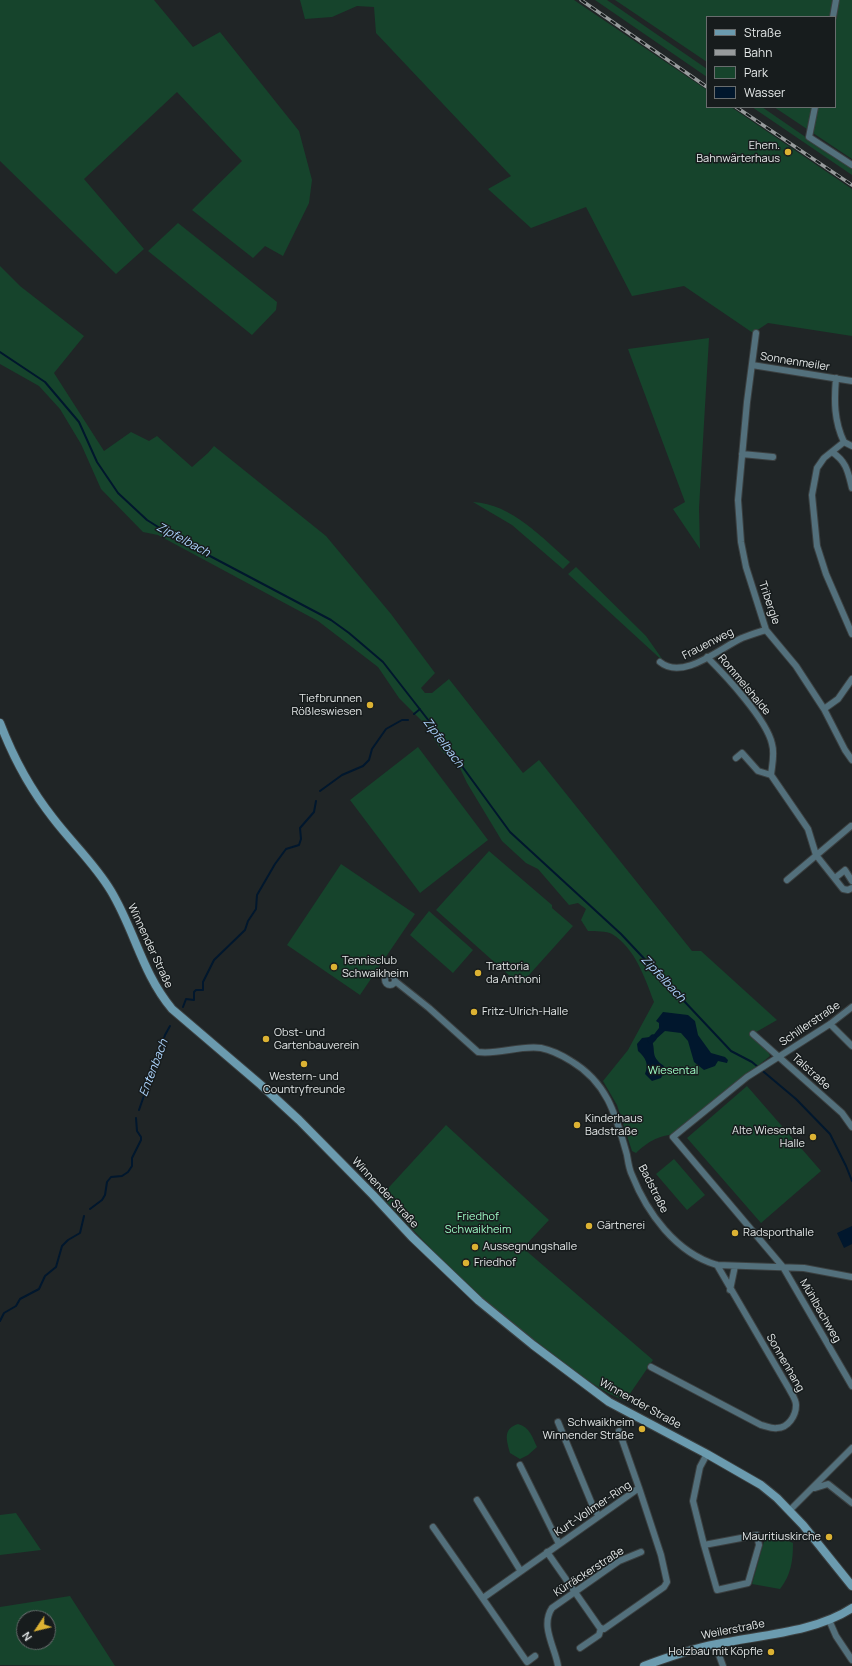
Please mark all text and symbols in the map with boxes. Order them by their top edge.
legend [706,16,836,108]
text: Straße [744,24,781,41]
text: Bahn [744,44,772,61]
text: Park [744,64,768,81]
text: Wasser [744,84,785,101]
place label: Ehem. Bahnwärterhaus [696,139,780,165]
marker: Ehem. Bahnwärterhaus [783,147,793,157]
street label: Sonnenmeiler [759,350,831,374]
water label: Zipfelbach [154,520,212,560]
street label: Tribergle [755,580,783,626]
street label: Frauenweg [680,625,736,663]
street label: Rommelshalde [715,652,773,718]
place label: Tiefbrunnen Rößleswiesen [291,692,362,718]
marker: Tiefbrunnen Rößleswiesen [365,700,375,710]
water label: Zipfelbach [420,715,466,771]
street label: Winnender Straße [125,902,175,990]
water label: Zipfelbach [638,953,688,1005]
place label: Tennisclub Schwaikheim [342,954,409,980]
place label: Trattoria da Anthoni [486,960,541,986]
marker: Tennisclub Schwaikheim [329,962,339,972]
marker: Trattoria da Anthoni [473,968,483,978]
street label: Schillerstraße [777,999,843,1049]
place label: Fritz-Ulrich-Halle [482,1005,568,1019]
marker: Fritz-Ulrich-Halle [469,1007,479,1017]
place label: Obst- und Gartenbauverein [274,1026,359,1052]
marker: Obst- und Gartenbauverein [261,1034,271,1044]
water label: Entenbach [137,1037,171,1099]
street label: Talstraße [789,1051,833,1093]
marker: Western- und Countryfreunde [299,1059,309,1069]
park label: Wiesental [648,1064,698,1078]
place label: Western- und Countryfreunde [263,1070,345,1096]
place label: Kinderhaus Badstraße [585,1112,642,1138]
marker: Kinderhaus Badstraße [572,1120,582,1130]
place label: Alte Wiesental Halle [732,1124,805,1150]
marker: Alte Wiesental Halle [808,1132,818,1142]
street label: Winnender Straße [349,1155,421,1231]
street label: Badstraße [635,1163,671,1215]
park label: Friedhof Schwaikheim [445,1210,511,1236]
place label: Gärtnerei [597,1219,645,1233]
marker: Gärtnerei [584,1221,594,1231]
place label: Radsporthalle [743,1226,814,1240]
marker: Radsporthalle [730,1228,740,1238]
place label: Aussegnungshalle [483,1240,577,1254]
marker: Aussegnungshalle [470,1242,480,1252]
place label: Friedhof [474,1256,516,1270]
marker: Friedhof [461,1258,471,1268]
street label: Mühlbachweg [796,1277,844,1345]
street label: Sonnenhang [763,1332,807,1394]
street label: Winnender Straße [597,1376,683,1432]
place label: Schwaikheim Winnender Straße [542,1416,634,1442]
marker: Schwaikheim Winnender Straße [637,1424,647,1434]
street label: Kurt-Vollmer-Ring [552,1478,634,1540]
place label: Mauritiuskirche [742,1530,821,1544]
marker: Mauritiuskirche [824,1532,834,1542]
street label: Kürräckerstraße [551,1544,627,1600]
north arrow [16,1610,56,1650]
street label: Weilerstraße [700,1617,766,1643]
text: N [18,1629,35,1644]
place label: Holzbau mit Köpfle [668,1645,763,1659]
marker: Holzbau mit Köpfle [766,1647,776,1657]

